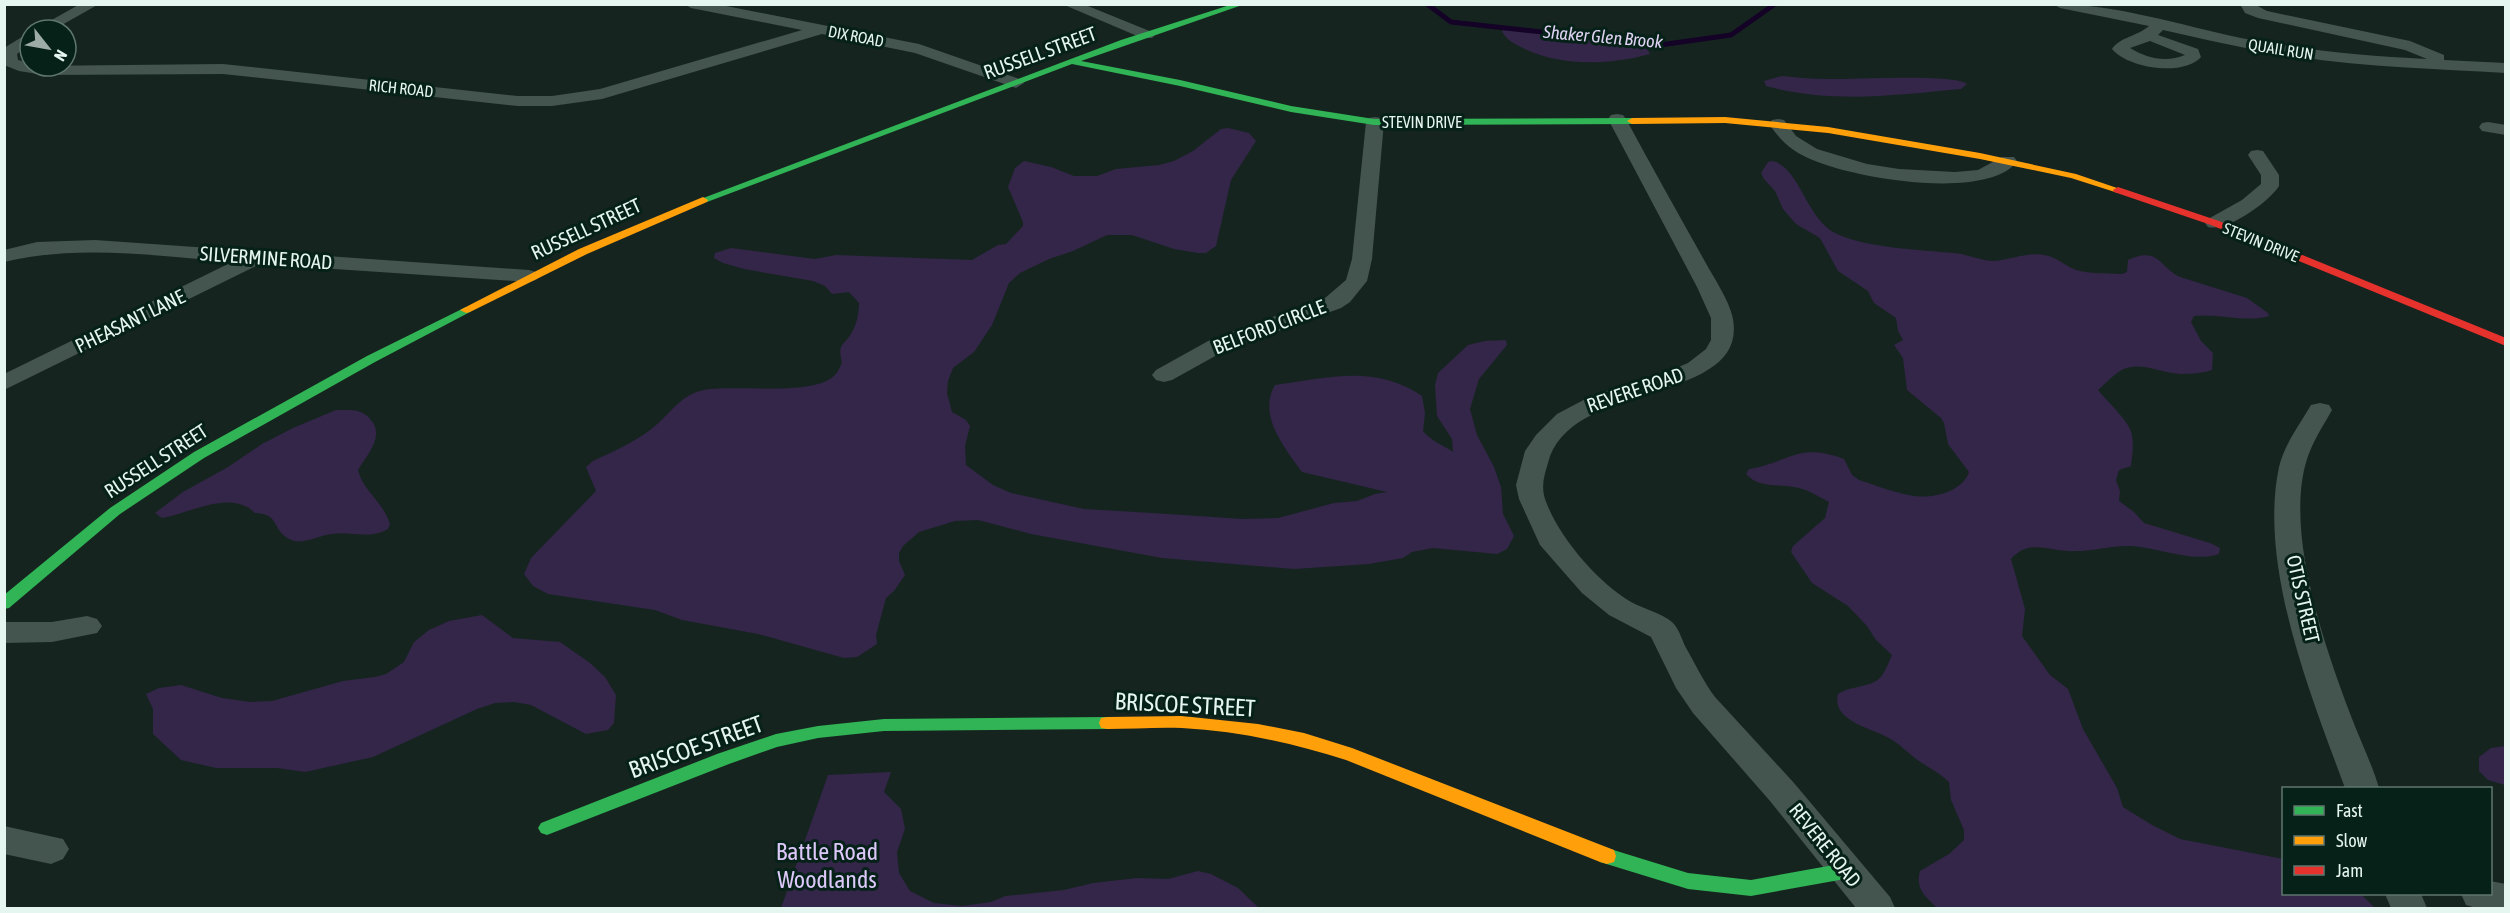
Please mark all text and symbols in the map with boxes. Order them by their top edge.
north arrow [18,18,78,78]
street label: RUSSELL STREET [980,21,1100,84]
water label: Shaker Glen Brook [1542,21,1665,52]
street label: DIX ROAD [827,22,885,50]
street label: QUAIL RUN [2247,35,2315,63]
text: N [51,47,71,64]
street label: RICH ROAD [368,76,434,100]
street label: STEVIN DRIVE [1382,113,1462,131]
street label: RUSSELL STREET [527,193,644,264]
street label: STEVIN DRIVE [2221,219,2302,265]
street label: SILVERMINE ROAD [199,241,333,274]
street label: PHEASANT LANE [71,284,189,357]
street label: BELFORD CIRCLE [1209,294,1329,359]
street label: REVERE ROAD [1584,362,1686,417]
street label: RUSSELL STREET [100,419,212,502]
street label: OTIS STREET [2282,553,2325,645]
street label: BRISCOE STREET [1114,687,1257,722]
street label: BRISCOE STREET [625,710,767,783]
legend [2282,787,2492,895]
street label: REVERE ROAD [1785,798,1866,891]
text: Fast [2336,800,2363,821]
text: Slow [2336,830,2367,851]
park label: Battle Road Woodlands [776,838,878,893]
text: Jam [2336,860,2363,881]

